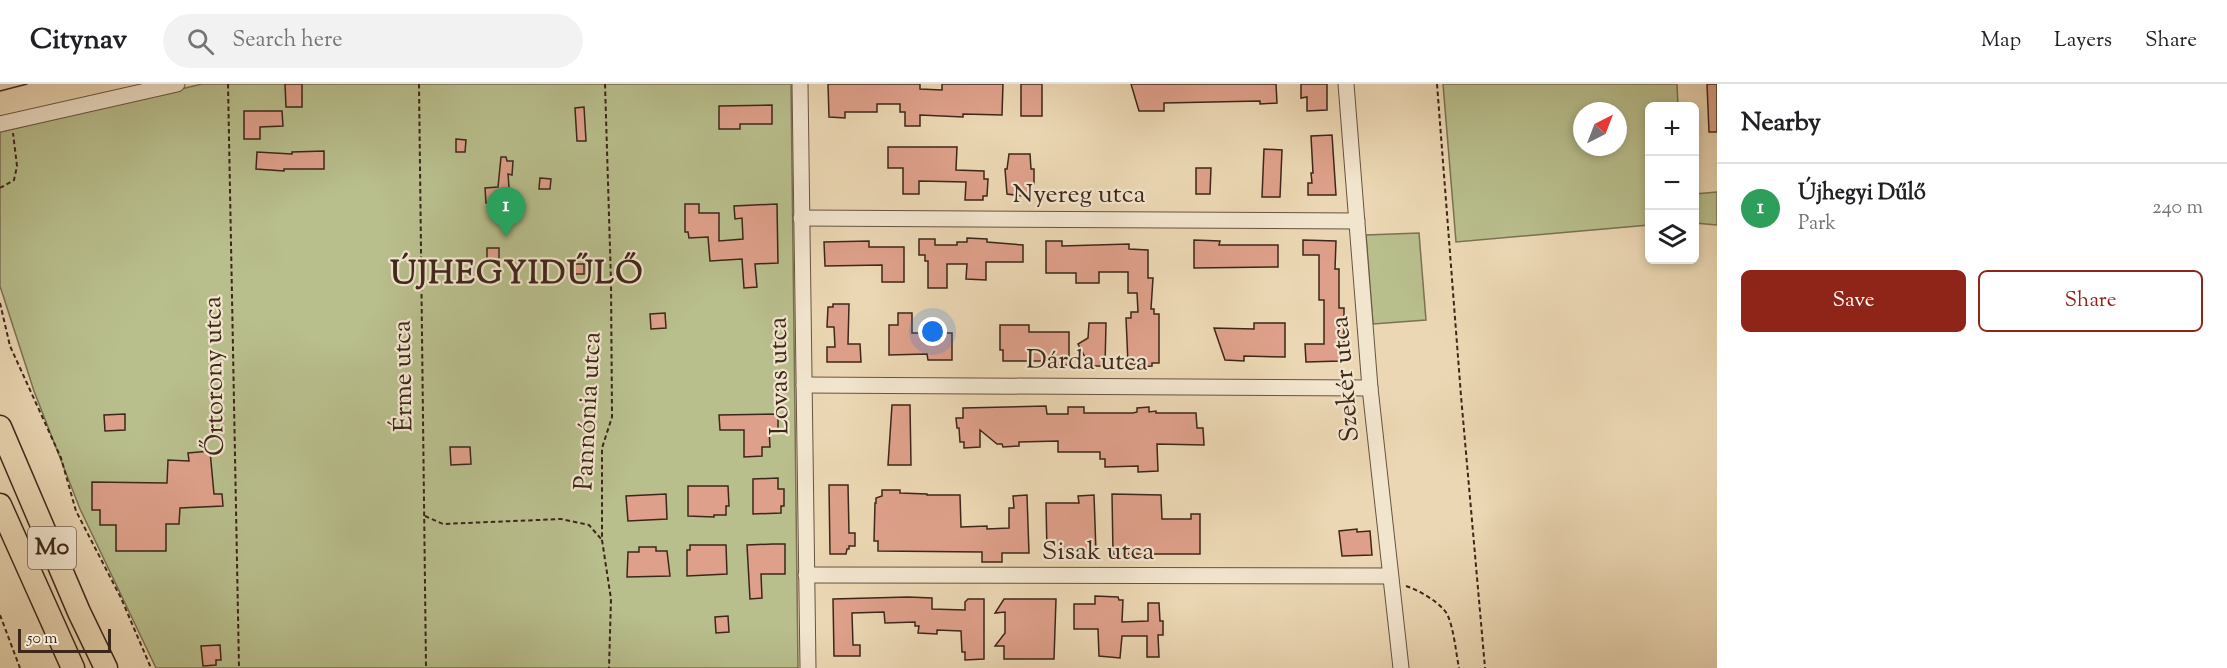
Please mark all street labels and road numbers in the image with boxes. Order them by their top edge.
street label: Nyereg utca [1013,177,1145,214]
street label: Őrtorony utca [195,296,235,456]
street label: Szekér utca [1322,315,1370,443]
street label: Lovas utca [760,317,800,435]
street label: Érme utca [385,320,423,432]
street label: Pannónia utca [566,331,612,491]
street label: Dárda utca [1026,342,1148,382]
road number: M0 [28,527,76,569]
street label: Sisak utca [1042,534,1154,571]

